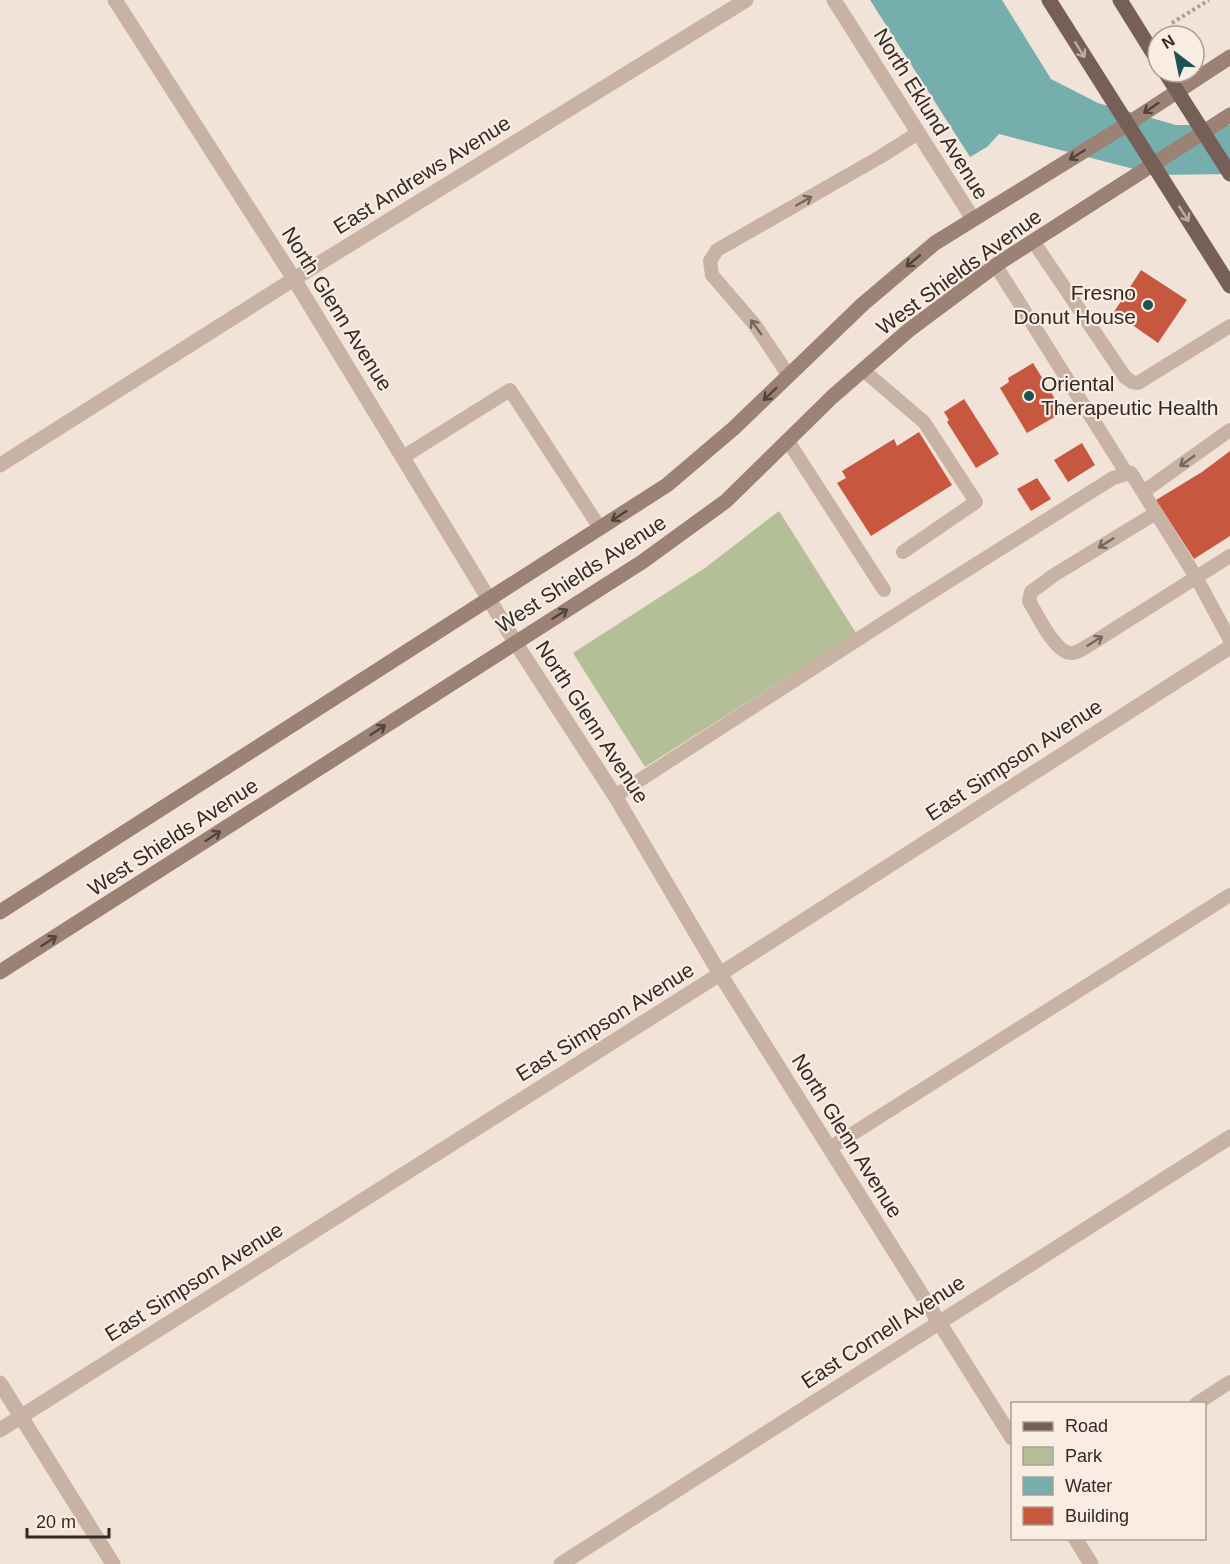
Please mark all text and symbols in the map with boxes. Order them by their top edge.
street label: North Eklund Avenue [869,24,993,203]
north arrow [1146,24,1206,84]
text: N [1159,31,1178,52]
one-way arrow [1075,41,1087,58]
one-way arrow [1144,102,1160,114]
street label: East Andrews Avenue [329,111,514,238]
one-way arrow [1068,149,1085,162]
one-way arrow [795,194,812,206]
street label: West Shields Avenue [872,204,1045,339]
one-way arrow [1178,206,1190,222]
street label: North Glenn Avenue [278,223,397,395]
one-way arrow [905,255,921,268]
place label: Fresno Donut House [1013,281,1136,328]
marker: Fresno Donut House [1141,298,1155,312]
one-way arrow [750,320,762,336]
place label: Oriental Therapeutic Health [1041,372,1218,419]
one-way arrow [763,386,778,400]
marker: Oriental Therapeutic Health [1022,389,1036,403]
one-way arrow [1179,455,1195,467]
street label: West Shields Avenue [492,510,670,637]
one-way arrow [611,510,628,522]
one-way arrow [1098,538,1115,550]
one-way arrow [551,608,567,620]
one-way arrow [1086,635,1103,647]
street label: North Glenn Avenue [531,636,653,807]
street label: East Simpson Avenue [921,694,1106,825]
one-way arrow [369,724,386,737]
street label: West Shields Avenue [84,773,262,900]
one-way arrow [205,829,222,842]
one-way arrow [40,934,57,946]
street label: East Simpson Avenue [512,957,698,1086]
street label: North Glenn Avenue [788,1050,907,1222]
street label: East Simpson Avenue [101,1217,287,1346]
street label: East Cornell Avenue [797,1270,969,1393]
legend [1011,1402,1206,1540]
text: Road [1065,1416,1108,1436]
text: Park [1065,1446,1103,1466]
text: Water [1065,1476,1112,1496]
scale bar [27,1501,110,1539]
text: Building [1065,1506,1129,1526]
text: 20 m [36,1512,76,1532]

